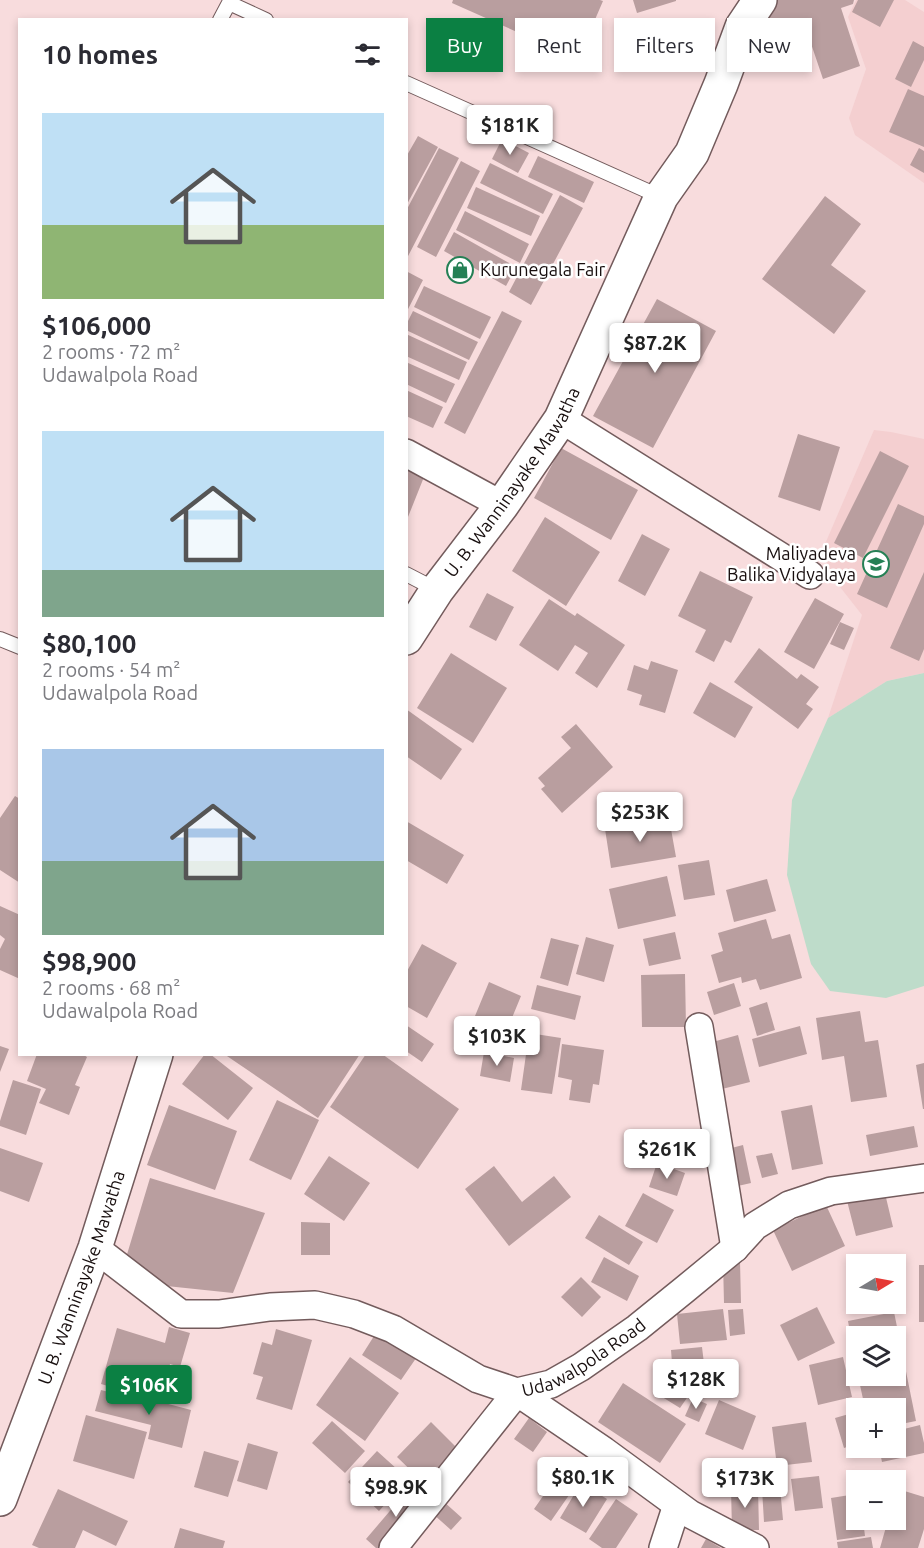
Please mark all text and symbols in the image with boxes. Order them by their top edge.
chip: Buy [426,18,503,72]
chip: Rent [515,18,602,72]
chip: Filters [614,18,715,72]
chip: New [727,18,812,72]
icon: filters [351,38,384,71]
text: 10 homes [42,40,158,69]
pin: $181K [468,105,552,156]
text: $181K [481,113,539,136]
icon: home [159,152,267,260]
shop icon: Kurunegala Fair [445,255,475,285]
place label: Kurunegala Fair [480,259,606,279]
text: $106,000 [42,311,151,340]
pin: $87.2K [606,323,704,374]
text: $87.2K [623,331,687,354]
text: 2 rooms · 72 m² [42,340,180,363]
text: Udawalpola Road [42,363,198,386]
street label: U. B. Wanninayake Mawatha [440,384,583,581]
icon: home [159,470,267,578]
place label: Maliyadeva Balika Vidyalaya [727,543,856,584]
school or university icon: Maliyadeva Balika Vidyalaya [861,549,891,579]
text: $80,100 [42,629,136,658]
text: 2 rooms · 54 m² [42,658,180,681]
text: Udawalpola Road [42,681,198,704]
icon: home [159,788,267,896]
pin: $253K [598,792,682,843]
text: $253K [611,800,669,823]
text: $98,900 [42,947,136,976]
text: 2 rooms · 68 m² [42,976,180,999]
text: Udawalpola Road [42,999,198,1022]
pin: $103K [455,1016,539,1067]
text: $103K [468,1024,526,1047]
pin: $261K [625,1129,709,1180]
text: $261K [638,1137,696,1160]
street label: U. B. Wanninayake Mawatha [33,1168,128,1387]
north arrow [846,1254,906,1314]
map controls [846,1254,906,1530]
street label: Udawalpola Road [520,1314,649,1400]
button: layers [846,1326,906,1386]
pin: $128K [654,1359,738,1410]
pin: $106K [107,1365,191,1416]
text: $128K [667,1367,725,1390]
text: $106K [120,1373,178,1396]
button: + [846,1398,906,1458]
pin: $80.1K [534,1457,632,1508]
pin: $173K [703,1458,787,1509]
text: $80.1K [551,1465,615,1488]
text: $173K [716,1466,774,1489]
pin: $98.9K [347,1467,445,1518]
button: − [846,1470,906,1530]
text: $98.9K [364,1475,428,1498]

